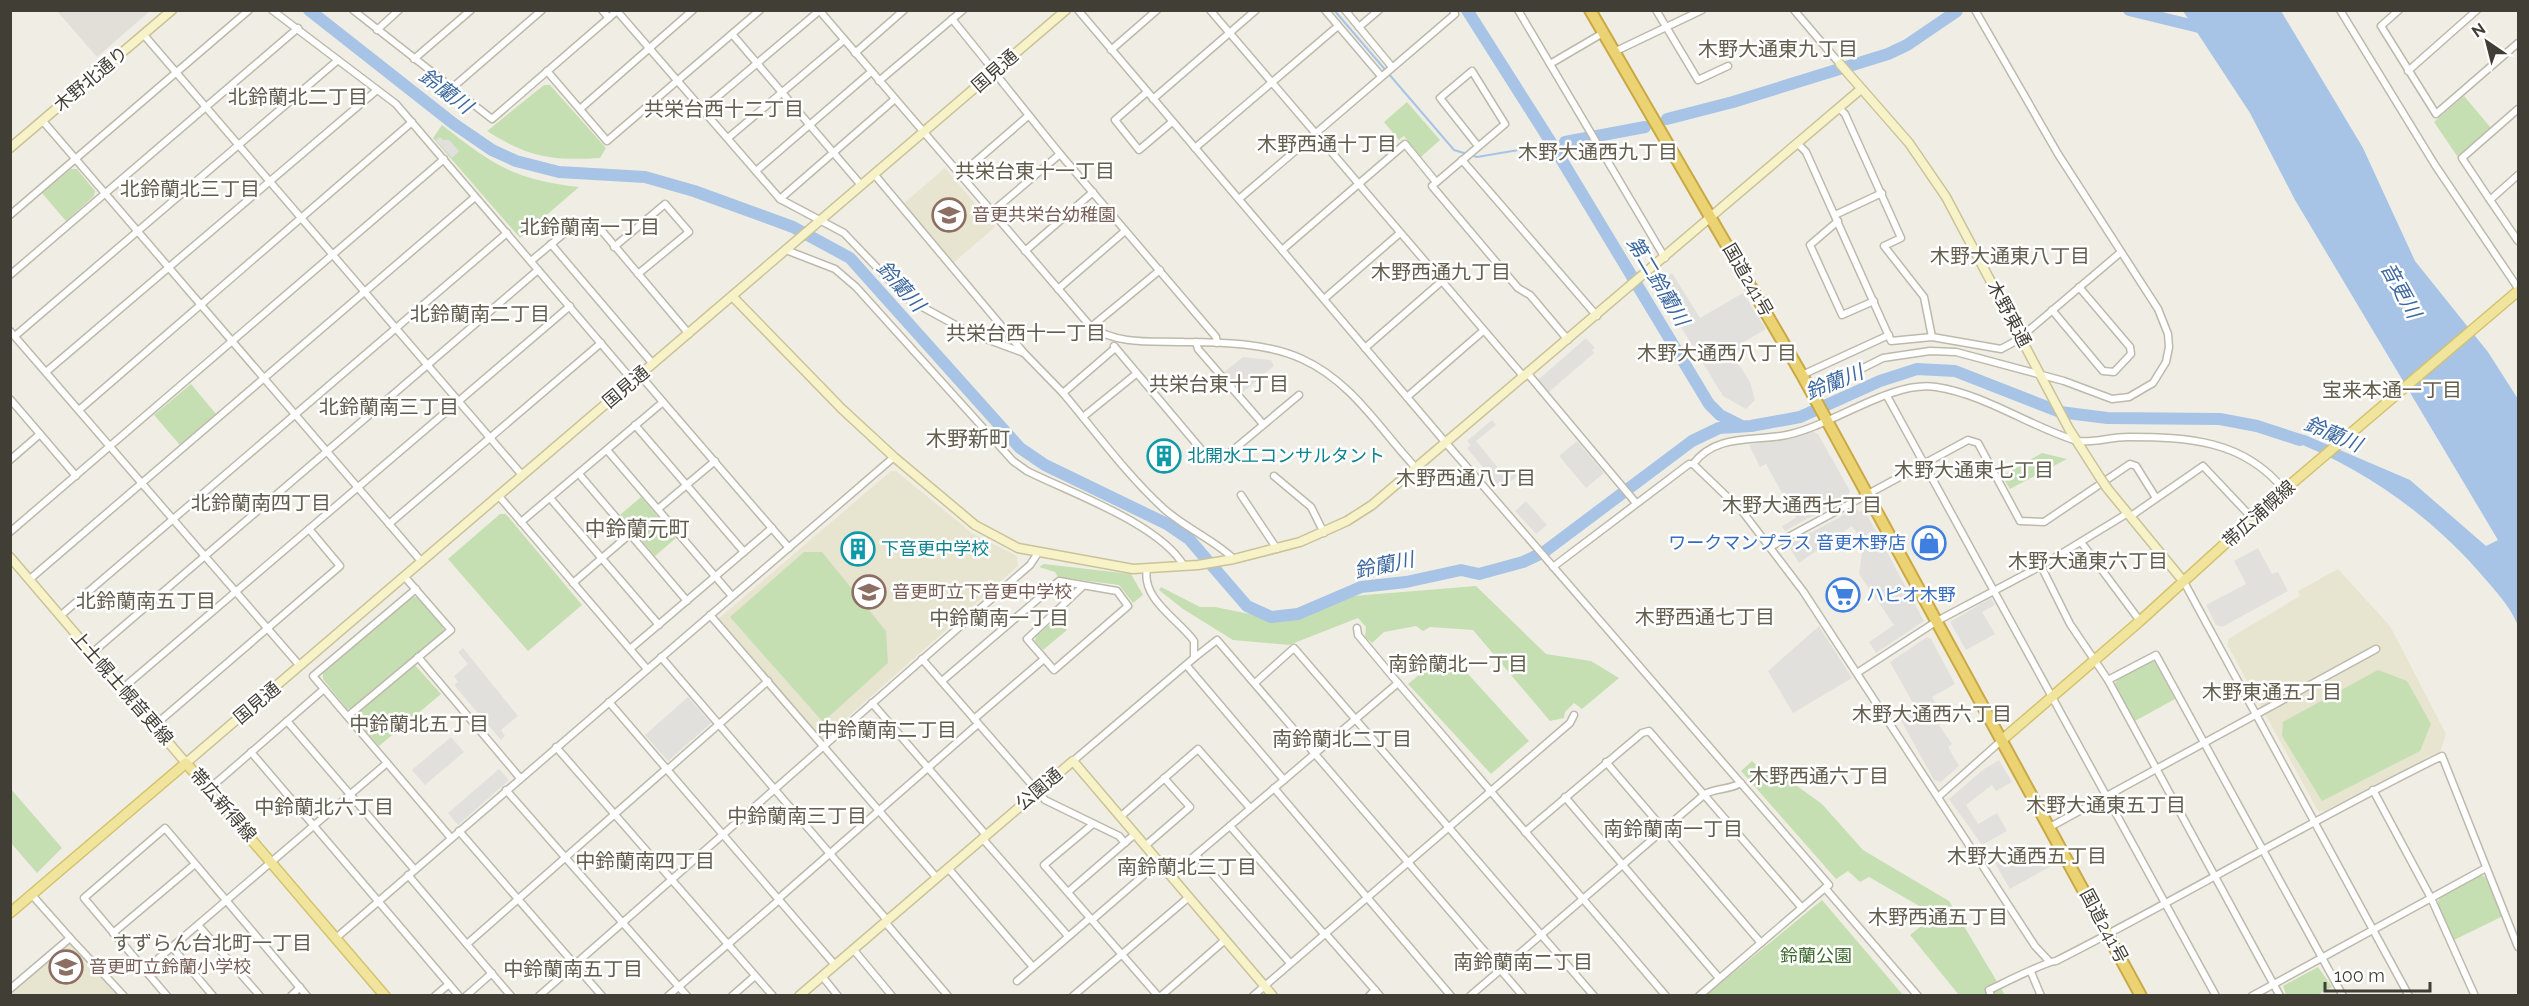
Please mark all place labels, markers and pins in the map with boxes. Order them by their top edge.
school or university icon: 音更共栄台幼稚園 [931,197,967,233]
place label: 音更共栄台幼稚園 [972,204,1116,225]
building icon: 北開水工コンサルタント [1146,438,1182,474]
place label: 北開水工コンサルタント [1187,445,1385,466]
shop icon: ワークマンプラス 音更木野店 [1911,525,1947,561]
building icon: 下音更中学校 [840,531,876,567]
place label: ワークマンプラス 音更木野店 [1668,532,1906,553]
place label: 下音更中学校 [881,538,989,559]
school or university icon: 音更町立下音更中学校 [851,574,887,610]
supermarket icon: ハピオ木野 [1825,577,1861,613]
place label: 音更町立下音更中学校 [892,581,1072,602]
place label: ハピオ木野 [1866,584,1956,605]
school or university icon: 音更町立鈴蘭小学校 [48,949,84,985]
place label: 音更町立鈴蘭小学校 [89,956,251,977]

